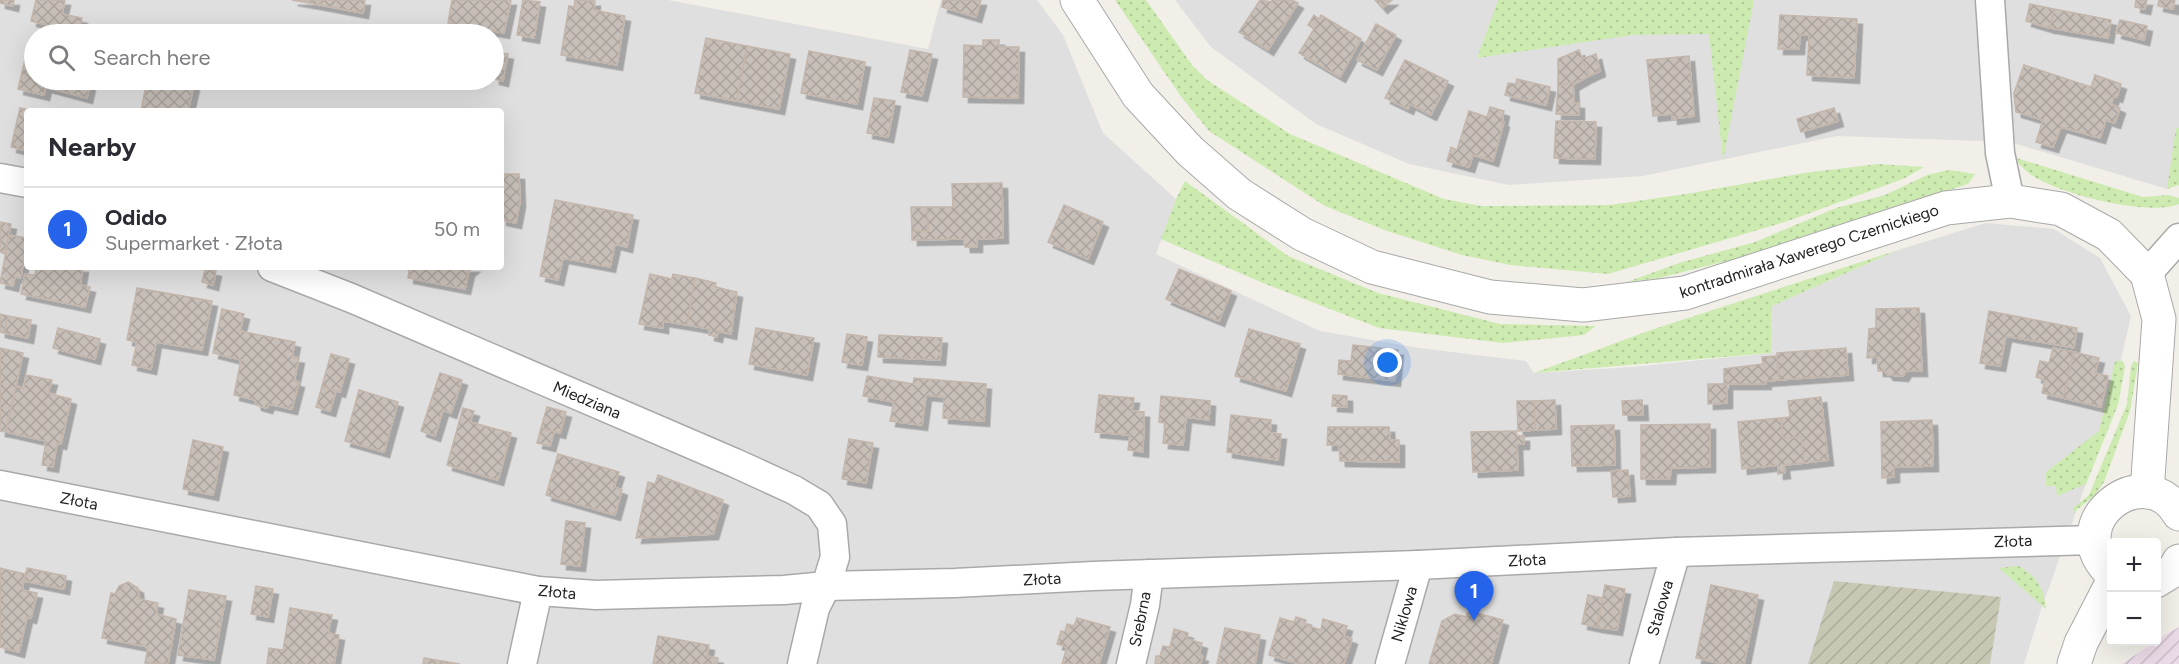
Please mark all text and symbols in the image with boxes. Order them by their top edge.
search box [24,24,504,90]
icon: search [45,41,78,74]
text: Search here [93,44,211,71]
text: Nearby [48,131,136,163]
street label: kontradmirała Xawerego Czernickiego [1677,200,1941,302]
text: Odido [105,204,167,231]
text: 1 [63,217,72,241]
text: 50 m [434,217,480,241]
text: Supermarket · Złota [105,231,283,255]
your location [1373,348,1402,377]
street label: Miedziana [550,377,624,423]
street label: Złota [58,488,100,514]
street label: Złota [1994,531,2032,551]
map controls [2107,538,2161,646]
button: + [2107,538,2161,592]
street label: Złota [1507,550,1547,570]
street label: Złota [1022,569,1062,589]
pin: 1 [1454,572,1494,621]
street label: Stalowa [1643,578,1677,638]
street label: Złota [537,581,577,603]
street label: Niklowa [1387,584,1421,644]
street label: Srebrna [1125,590,1155,648]
button: − [2107,592,2161,646]

